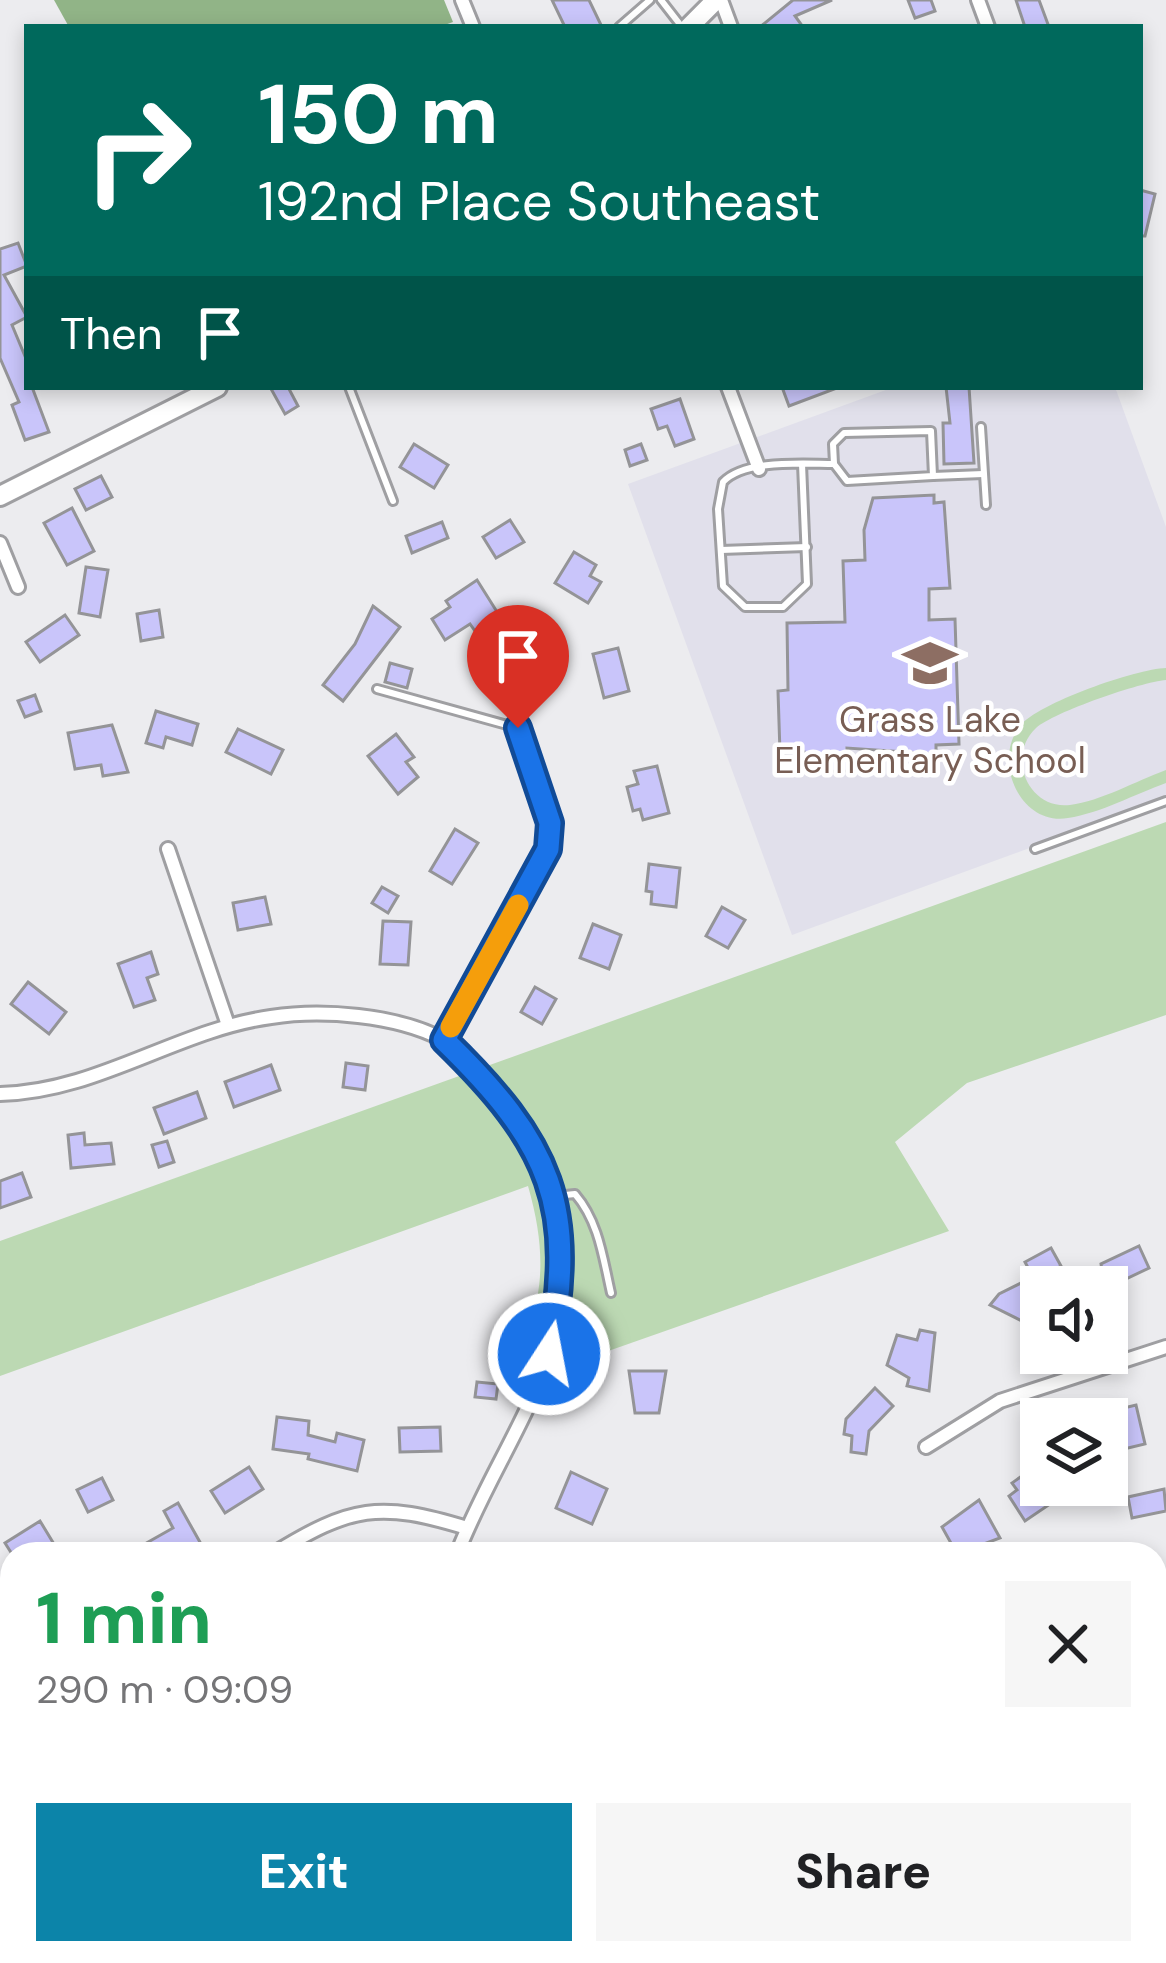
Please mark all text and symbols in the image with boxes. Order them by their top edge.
text: 150 m [258,60,499,169]
icon: right [60,72,216,228]
text: 192nd Place Southeast [258,166,820,237]
icon: arrive [187,300,253,366]
text: Then [60,304,163,363]
pin [467,605,569,728]
icon: arrive [485,623,551,689]
school or university icon: Grass Lake Elementary School [901,634,959,692]
place label: Grass Lake Elementary School [774,696,1086,784]
map controls [1020,1266,1128,1506]
button: sound [1020,1266,1128,1374]
position arrow [486,1291,612,1417]
button: layers [1020,1398,1128,1506]
text: 1 min [36,1572,212,1665]
button: close [1005,1581,1131,1707]
text: 290 m · 09:09 [36,1664,293,1715]
button: Exit [36,1803,572,1941]
button: Share [596,1803,1131,1941]

